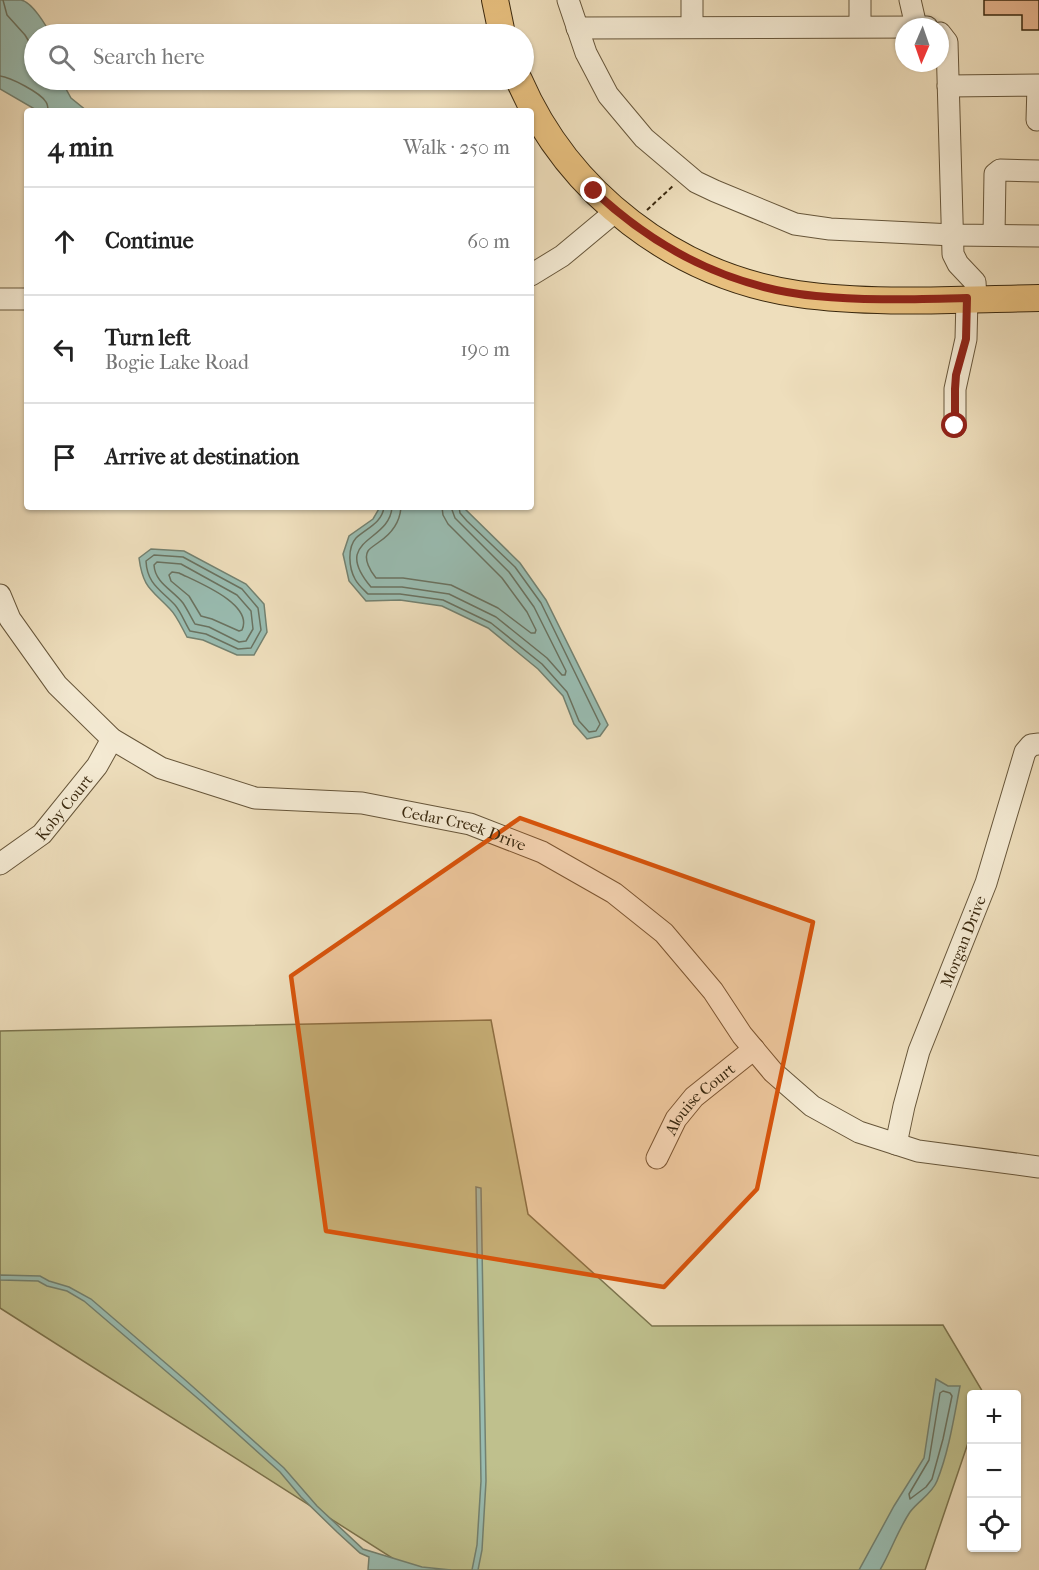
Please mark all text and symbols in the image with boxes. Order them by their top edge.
north arrow [895,18,949,72]
search box [24,24,534,90]
icon: search [45,41,78,74]
text: Search here [93,44,205,70]
text: 4 min [48,132,113,163]
text: Walk · 250 m [403,136,510,159]
route end [580,177,606,203]
icon: ahead [48,225,81,258]
text: Continue [105,228,194,254]
text: 60 m [467,230,510,253]
text: Turn left [105,325,191,351]
icon: left [48,333,81,366]
text: 190 m [460,338,510,361]
text: Bogie Lake Road [105,351,249,374]
route start [941,412,967,438]
icon: arrive [48,441,81,474]
text: Arrive at destination [105,444,299,470]
street label: Koby Court [32,770,97,845]
street label: Cedar Creek Drive [400,802,529,855]
street label: Morgan Drive [936,893,990,990]
street label: Alouise Court [660,1059,739,1139]
map controls [967,1390,1021,1552]
button: + [967,1390,1021,1444]
button: − [967,1444,1021,1498]
button: locate [967,1498,1021,1552]

